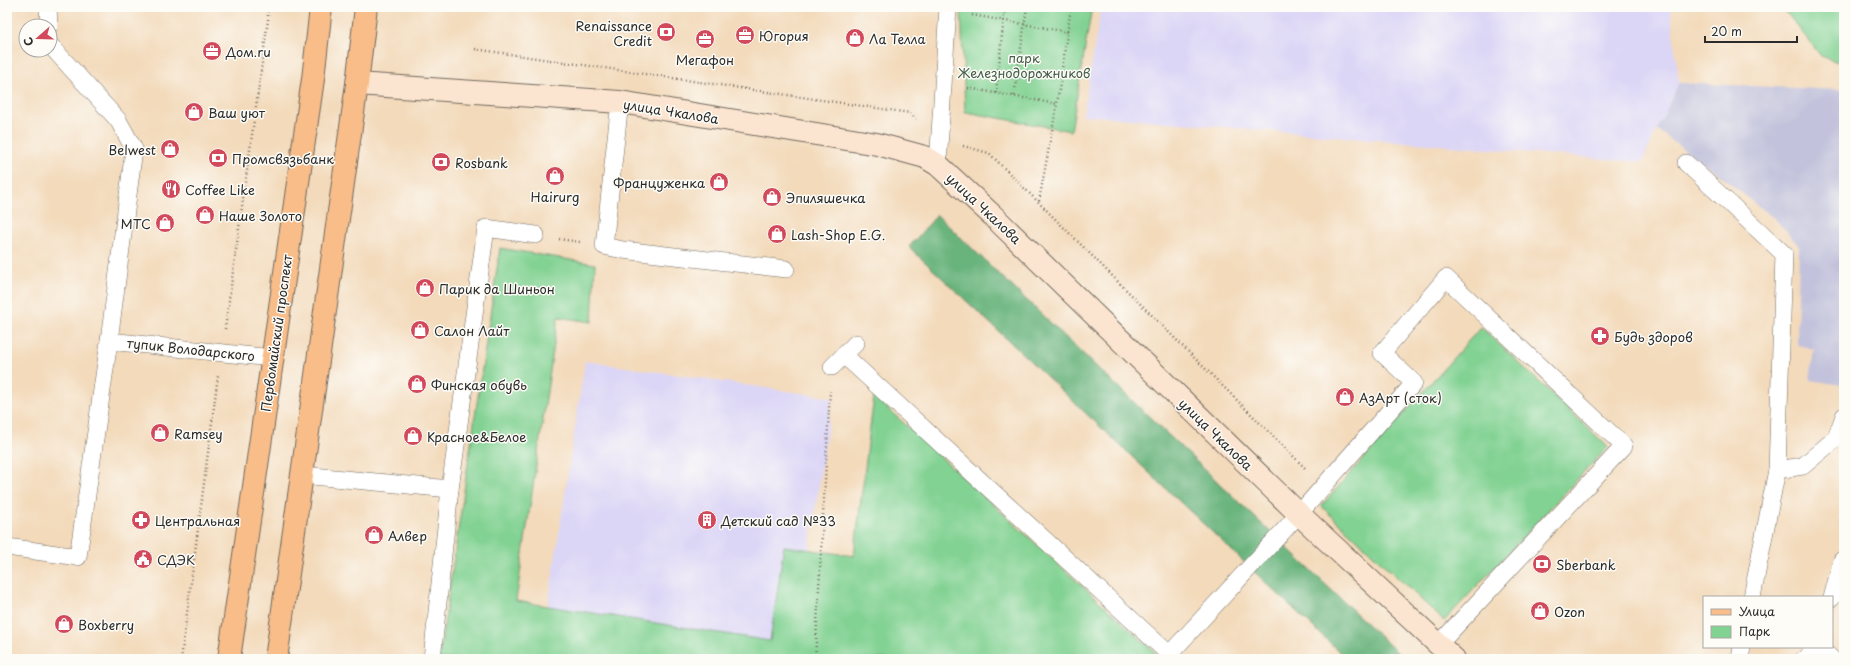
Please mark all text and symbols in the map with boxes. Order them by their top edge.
place label: Renaissance Credit [576,16,652,50]
north arrow [18,18,58,58]
scale bar [1705,18,1797,44]
bank icon: Renaissance Credit [655,21,677,43]
text: 20 m [1711,22,1742,40]
office icon: Югория [734,24,756,46]
place label: Югория [759,26,809,45]
shop icon: Ла Телла [844,27,866,49]
office icon: Мегафон [694,28,716,50]
place label: Ла Телла [869,29,927,48]
text: С [19,35,38,48]
office icon: Дом.ru [201,40,223,62]
place label: Дом.ru [225,42,271,61]
park label: парк Железнодорожников [958,48,1090,82]
place label: Мегафон [676,50,734,69]
street label: улица Чкалова [622,94,721,128]
shop icon: Ваш уют [183,101,205,123]
place label: Ваш уют [208,103,266,122]
shop icon: Belwest [159,138,181,160]
place label: Belwest [109,140,156,159]
bank icon: Промсвязьбанк [207,147,229,169]
place label: Промсвязьбанк [232,149,334,168]
bank icon: Rosbank [430,151,452,173]
place label: Rosbank [455,153,508,172]
shop icon: Hairurg [544,165,566,187]
street label: улица Чкалова [942,168,1026,248]
shop icon: Француженка [708,171,730,193]
place label: Француженка [613,173,706,192]
restaurant icon: Coffee Like [160,178,182,200]
place label: Coffee Like [185,180,255,199]
shop icon: Эпиляшечка [761,186,783,208]
place label: Hairurg [531,187,579,206]
place label: Эпиляшечка [786,188,866,207]
shop icon: Наше Золото [194,204,216,226]
place label: Наше Золото [219,206,302,225]
shop icon: МТС [154,212,176,234]
place label: МТС [120,214,151,233]
shop icon: Lash-Shop E.G. [766,223,788,245]
place label: Lash-Shop E.G. [791,225,885,244]
street label: Первомайский проспект [256,252,297,413]
shop icon: Парик да Шиньон [414,277,436,299]
place label: Парик да Шиньон [439,279,555,298]
shop icon: Салон Лайт [409,319,431,341]
place label: Салон Лайт [434,321,510,340]
pharmacy icon: Будь здоров [1589,325,1611,347]
place label: Будь здоров [1614,327,1693,346]
street label: тупик Володарского [126,333,256,365]
shop icon: Финская обувь [406,373,428,395]
place label: Финская обувь [431,375,527,394]
shop icon: АзАрт (сток) [1334,386,1356,408]
place label: АзАрт (сток) [1359,388,1442,407]
street label: улица Чкалова [1175,394,1258,475]
shop icon: Ramsey [149,422,171,444]
place label: Ramsey [174,424,223,443]
shop icon: Красное&Белое [402,425,424,447]
place label: Красное&Белое [427,427,527,446]
pharmacy icon: Центральная [130,509,152,531]
building icon: Детский сад №33 [696,509,718,531]
place label: Центральная [155,511,240,530]
place label: Детский сад №33 [720,511,836,530]
shop icon: Алвер [363,524,385,546]
place label: Алвер [388,526,427,545]
public building icon: СДЭК [132,548,154,570]
place label: СДЭК [157,550,195,569]
bank icon: Sberbank [1531,553,1553,575]
place label: Sberbank [1556,555,1616,574]
legend [1703,596,1833,648]
shop icon: Ozon [1529,600,1551,622]
place label: Ozon [1554,602,1585,621]
text: Улица [1739,602,1775,620]
shop icon: Boxberry [53,613,75,635]
place label: Boxberry [78,615,134,634]
text: Парк [1739,622,1771,640]

